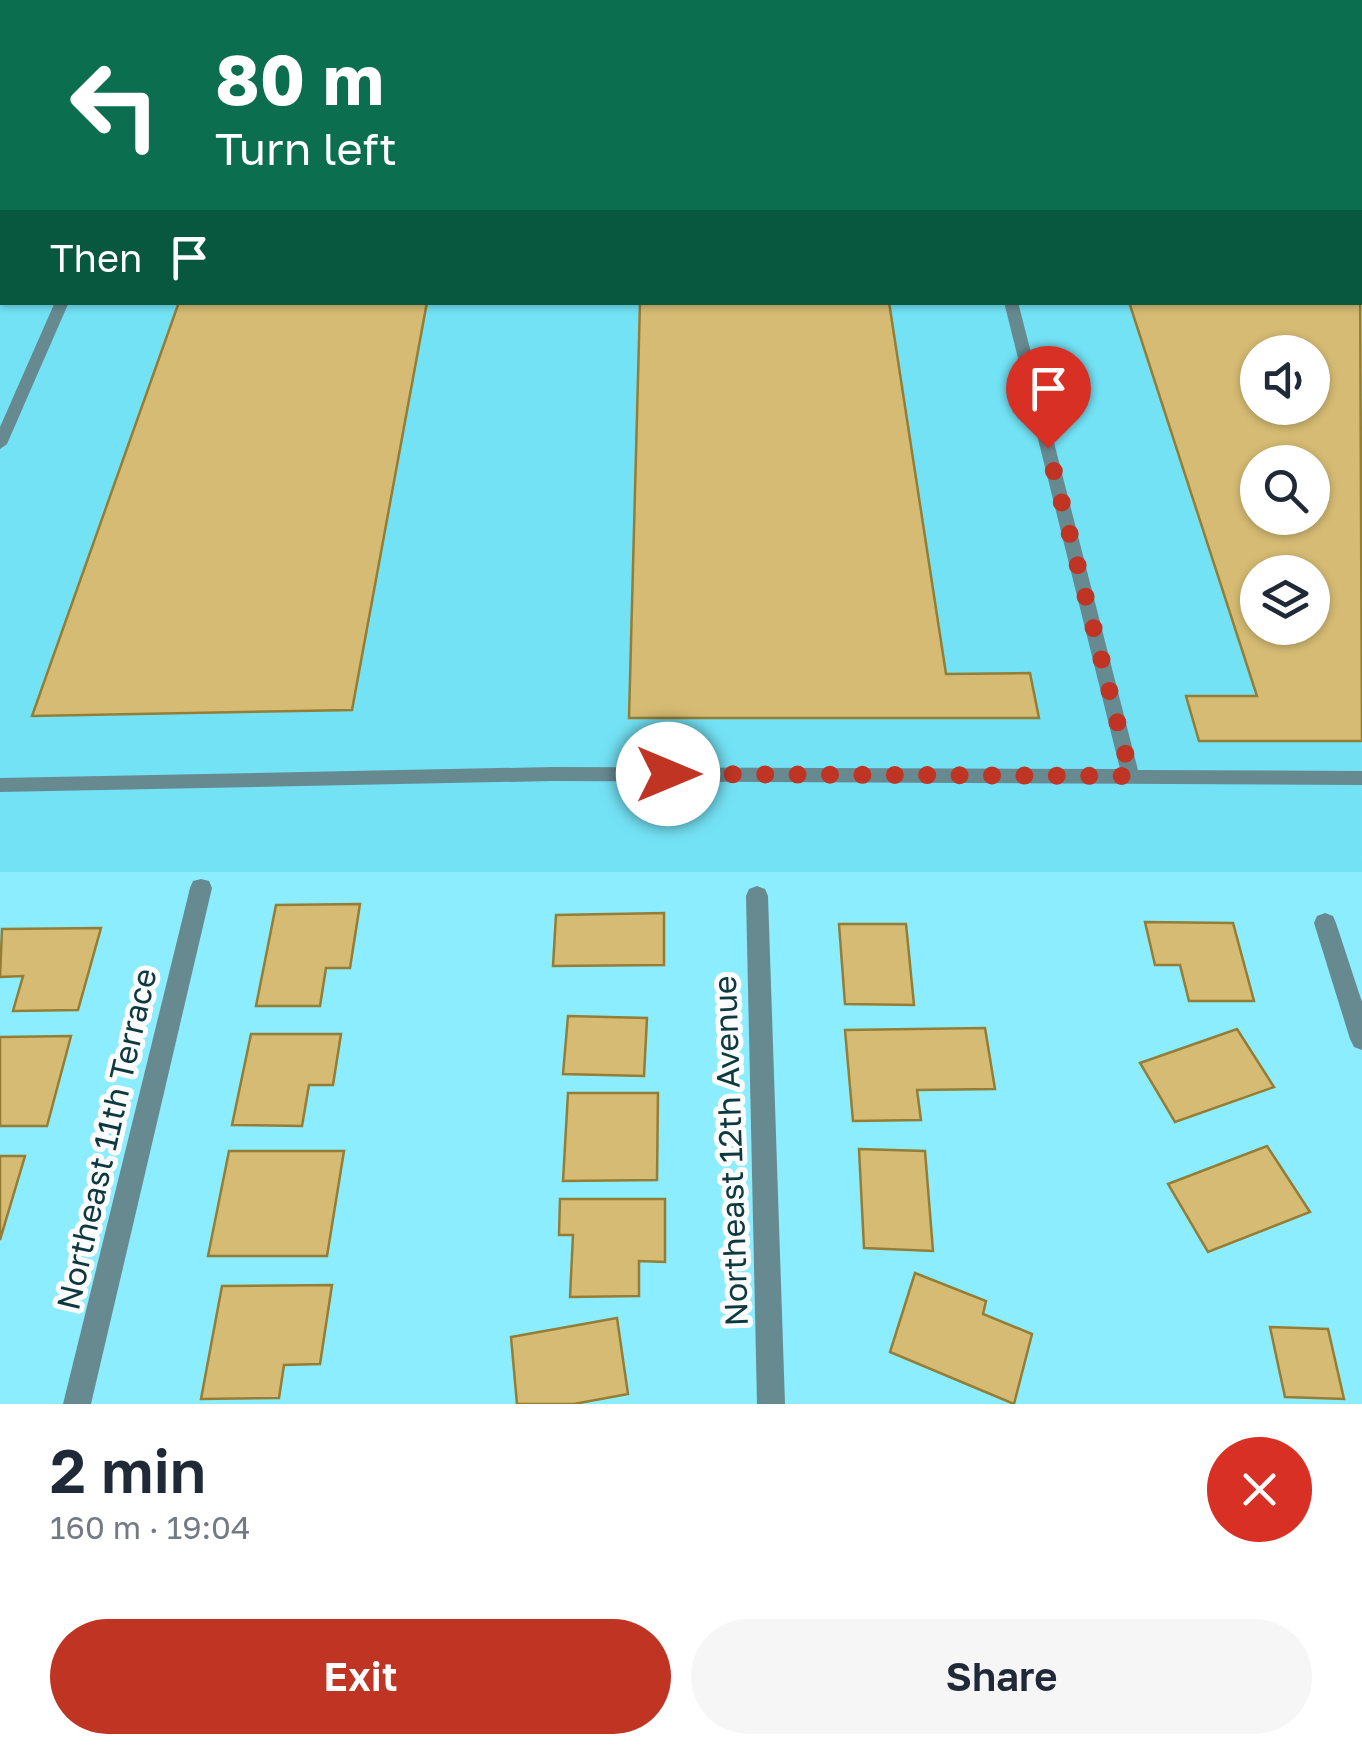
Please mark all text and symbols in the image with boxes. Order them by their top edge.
text: 80 m [215,36,384,120]
icon: left [50,40,180,170]
text: Turn left [215,121,397,175]
icon: arrive [162,230,217,285]
text: Then [50,235,142,280]
map controls [1240,335,1330,645]
button: sound [1240,335,1330,425]
pin [1006,346,1091,449]
icon: arrive [1021,361,1076,416]
button: search [1240,445,1330,535]
button: layers [1240,555,1330,645]
position arrow [616,722,720,826]
street label: Northeast 11th Terrace [48,964,164,1313]
street label: Northeast 12th Avenue [705,975,755,1327]
text: 2 min [50,1434,206,1506]
button: close [1207,1437,1312,1542]
text: 160 m · 19:04 [50,1508,250,1546]
button: Exit [50,1619,671,1734]
button: Share [691,1619,1312,1734]

